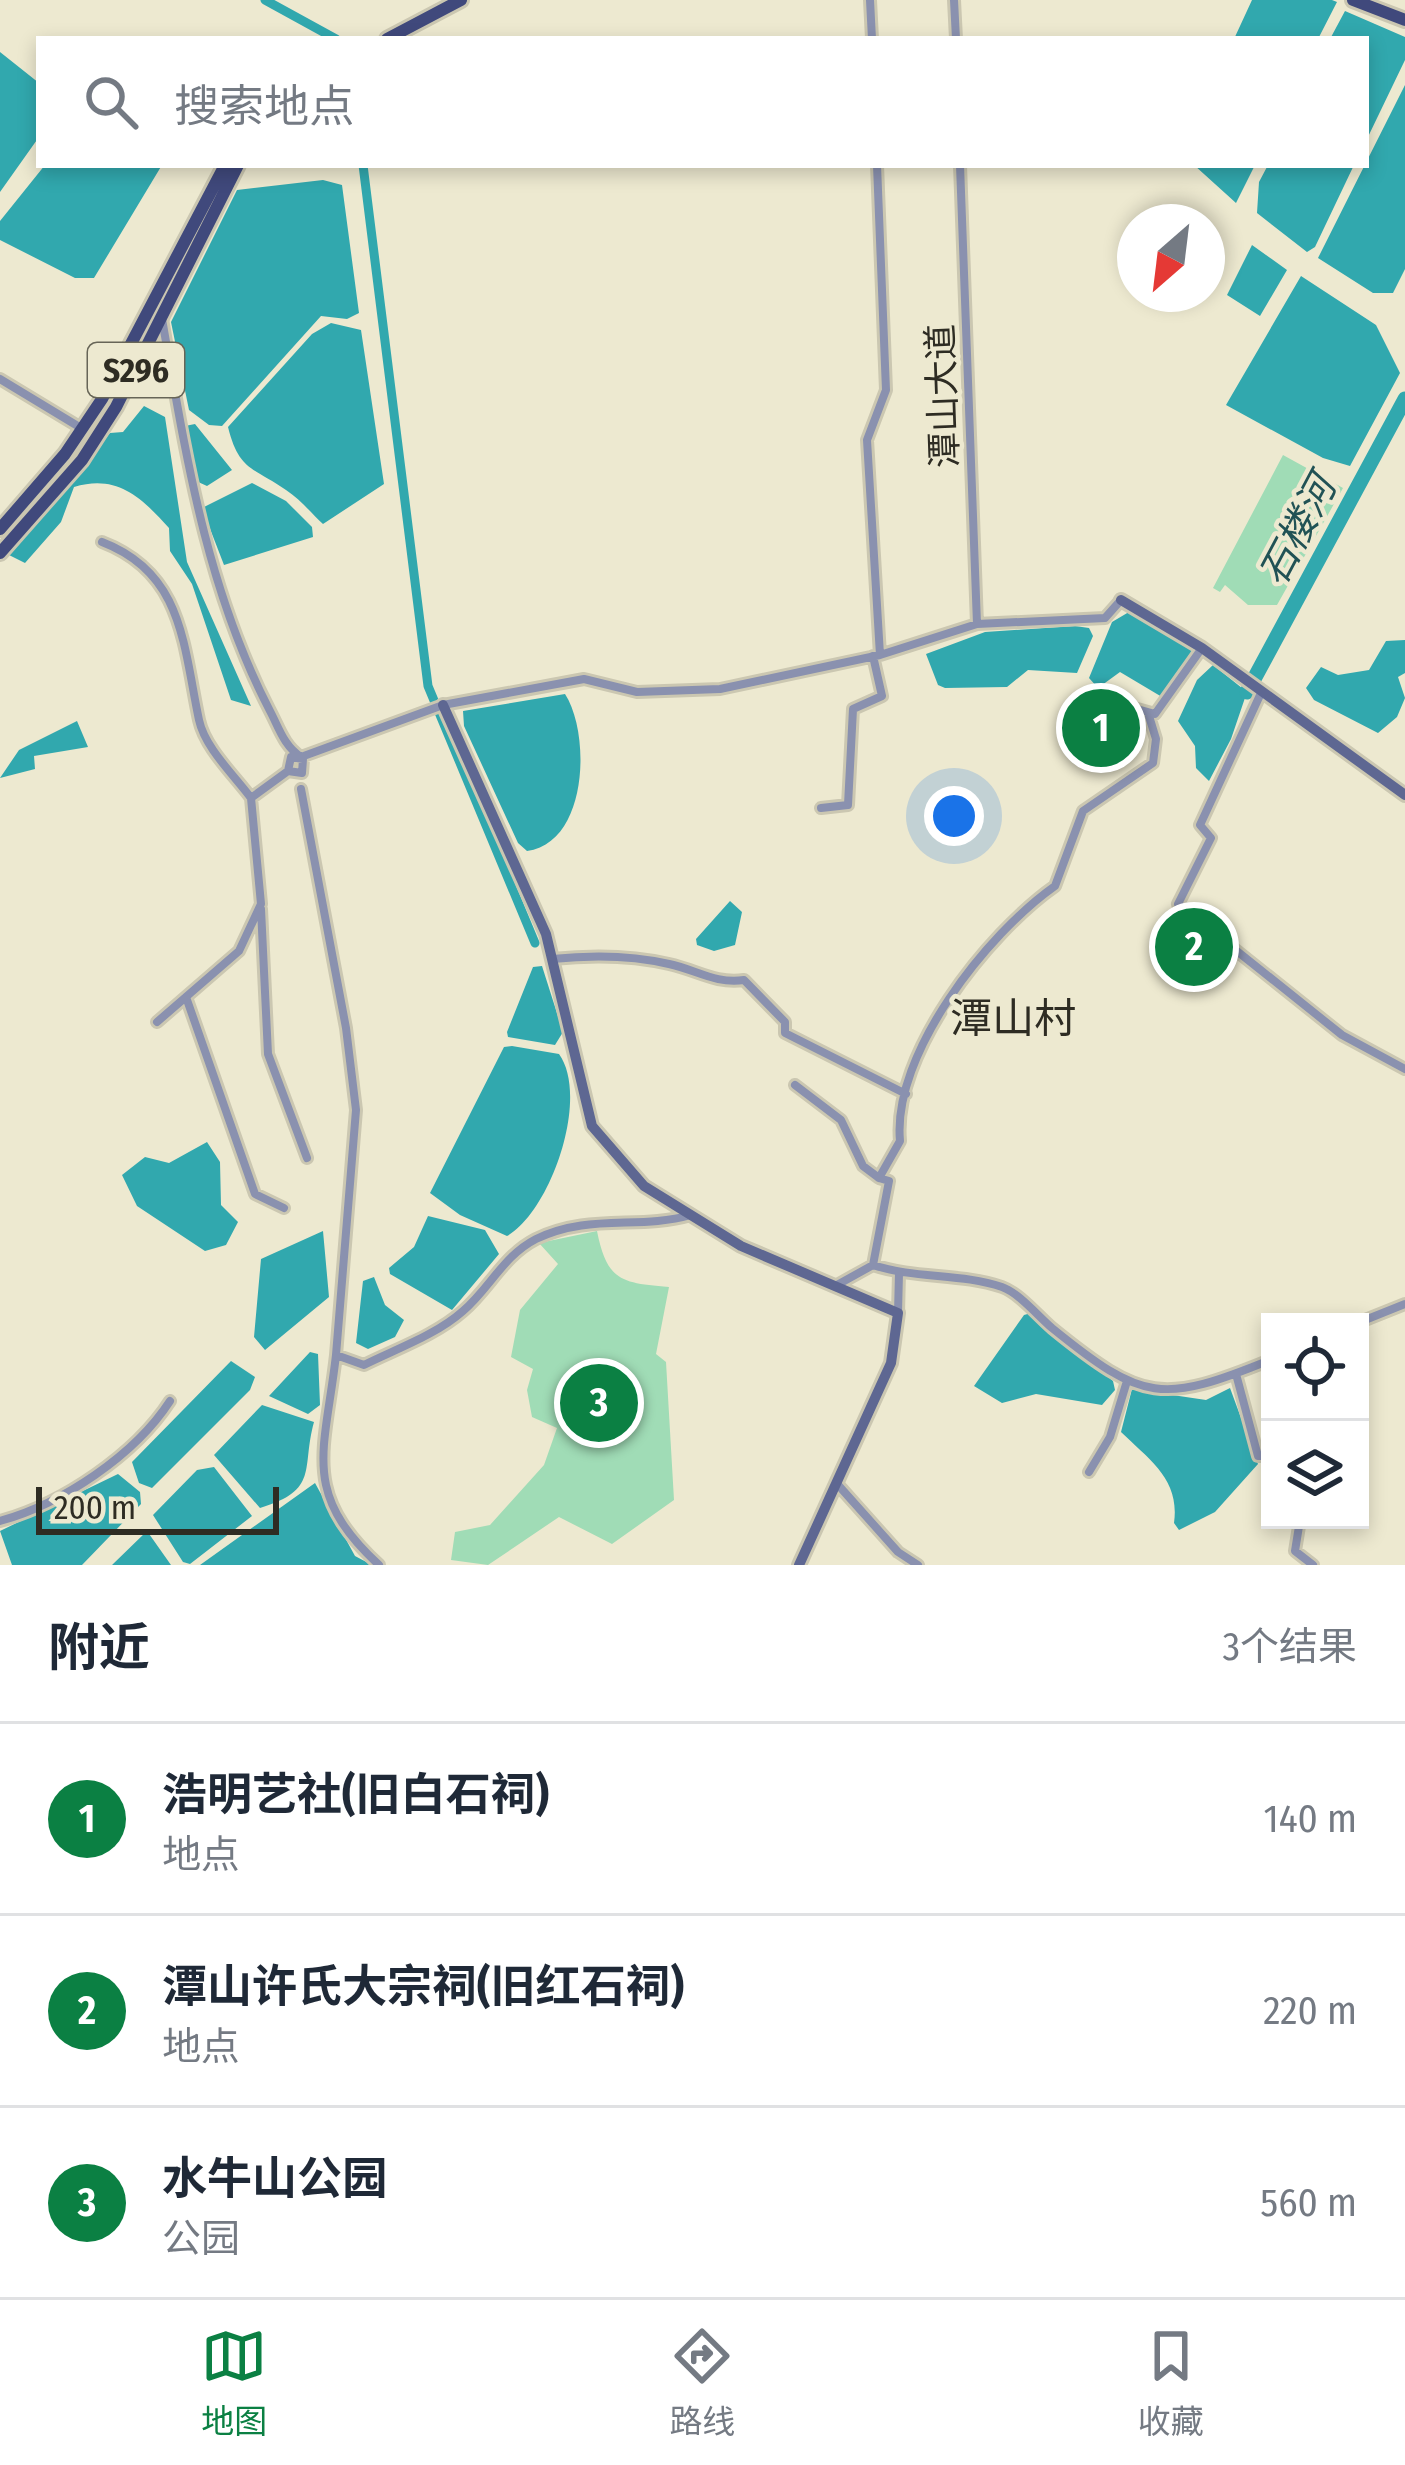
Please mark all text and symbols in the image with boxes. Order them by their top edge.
search box [36,36,1369,168]
icon: search [78,69,144,135]
text: 搜索地点 [174,80,354,134]
north arrow [1117,204,1225,312]
street label: 潭山大道 [918,323,967,469]
road number: S296 [88,343,184,397]
water label: 石楼河 [1250,462,1349,593]
pin: 1 [1062,683,1140,773]
your location [924,786,984,846]
pin: 2 [1155,902,1233,992]
district label: 潭山村 [950,994,1076,1044]
map controls [1261,1313,1369,1529]
button: locate [1261,1313,1369,1421]
pin: 3 [560,1358,638,1448]
button: layers [1261,1421,1369,1529]
scale bar [36,1481,279,1534]
text: 200 m [54,1488,136,1528]
text: 附近 [48,1617,150,1679]
text: 3个结果 [1222,1624,1357,1670]
text: 浩明艺社(旧白石祠) [162,1768,549,1822]
text: 1 [79,1796,95,1842]
text: 140 m [1263,1796,1357,1842]
text: 地点 [162,1832,240,1878]
text: 潭山许氏大宗祠(旧红石祠) [162,1960,684,2014]
text: 2 [78,1988,96,2034]
text: 220 m [1263,1988,1357,2034]
text: 地点 [162,2024,240,2070]
text: 水牛山公园 [162,2152,387,2206]
text: 3 [78,2180,96,2226]
text: 560 m [1260,2180,1357,2226]
text: 公园 [162,2216,240,2262]
tab: 地图 [201,2323,267,2443]
tab: 路线 [669,2323,735,2443]
tab: 收藏 [1138,2323,1204,2443]

